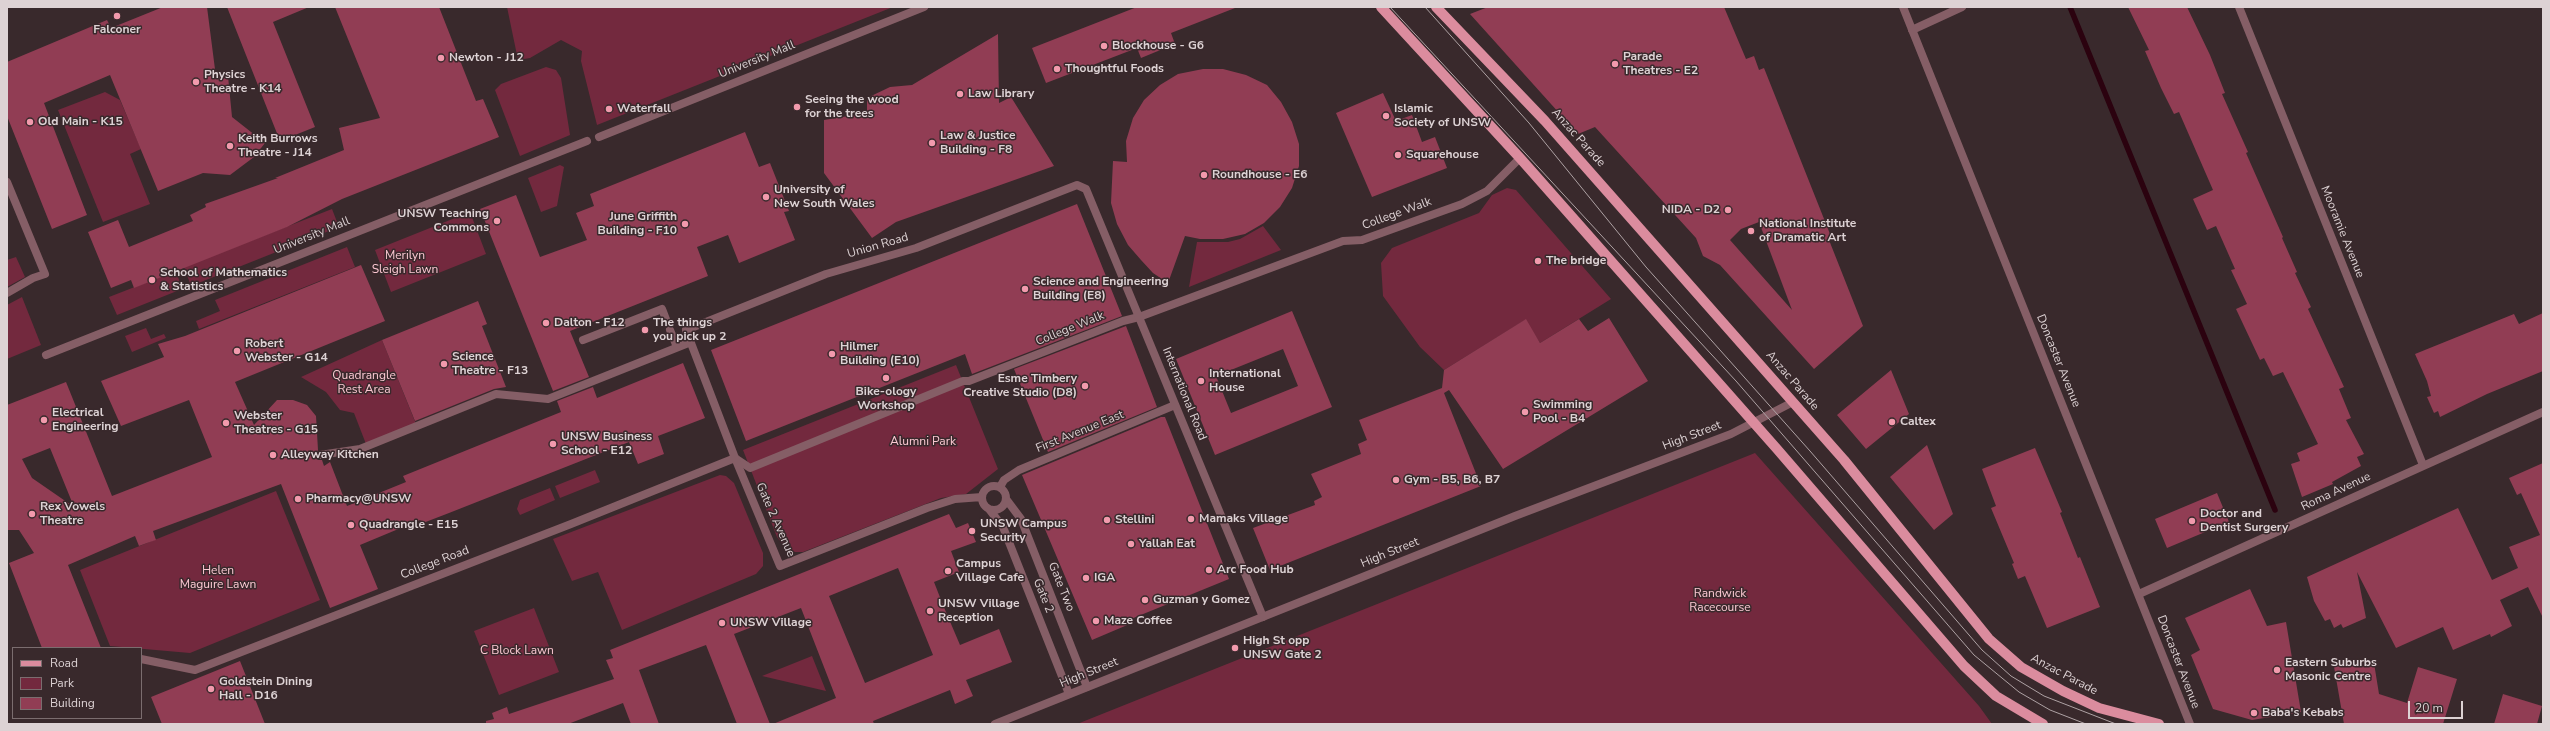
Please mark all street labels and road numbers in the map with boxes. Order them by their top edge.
street label: University Mall [717,38,797,82]
street label: Anzac Parade [1548,106,1608,170]
street label: Mooramie Avenue [2317,184,2367,280]
street label: College Walk [1360,195,1434,233]
street label: University Mall [272,214,352,258]
street label: Union Road [846,230,910,262]
street label: College Walk [1034,309,1106,349]
street label: Doncaster Avenue [2033,313,2083,409]
street label: International Road [1159,345,1209,443]
street label: Anzac Parade [1762,348,1822,414]
street label: First Avenue East [1034,408,1126,456]
street label: High Street [1661,418,1723,454]
street label: Roma Avenue [2299,470,2373,514]
street label: Gate 2 Avenue [752,481,798,559]
street label: High Street [1359,535,1421,571]
street label: College Road [399,543,471,583]
street label: Gate Two [1045,560,1077,614]
street label: Gate 2 [1030,577,1056,615]
street label: Doncaster Avenue [2154,613,2202,711]
street label: Anzac Parade [2028,651,2100,699]
street label: High Street [1058,655,1120,691]

